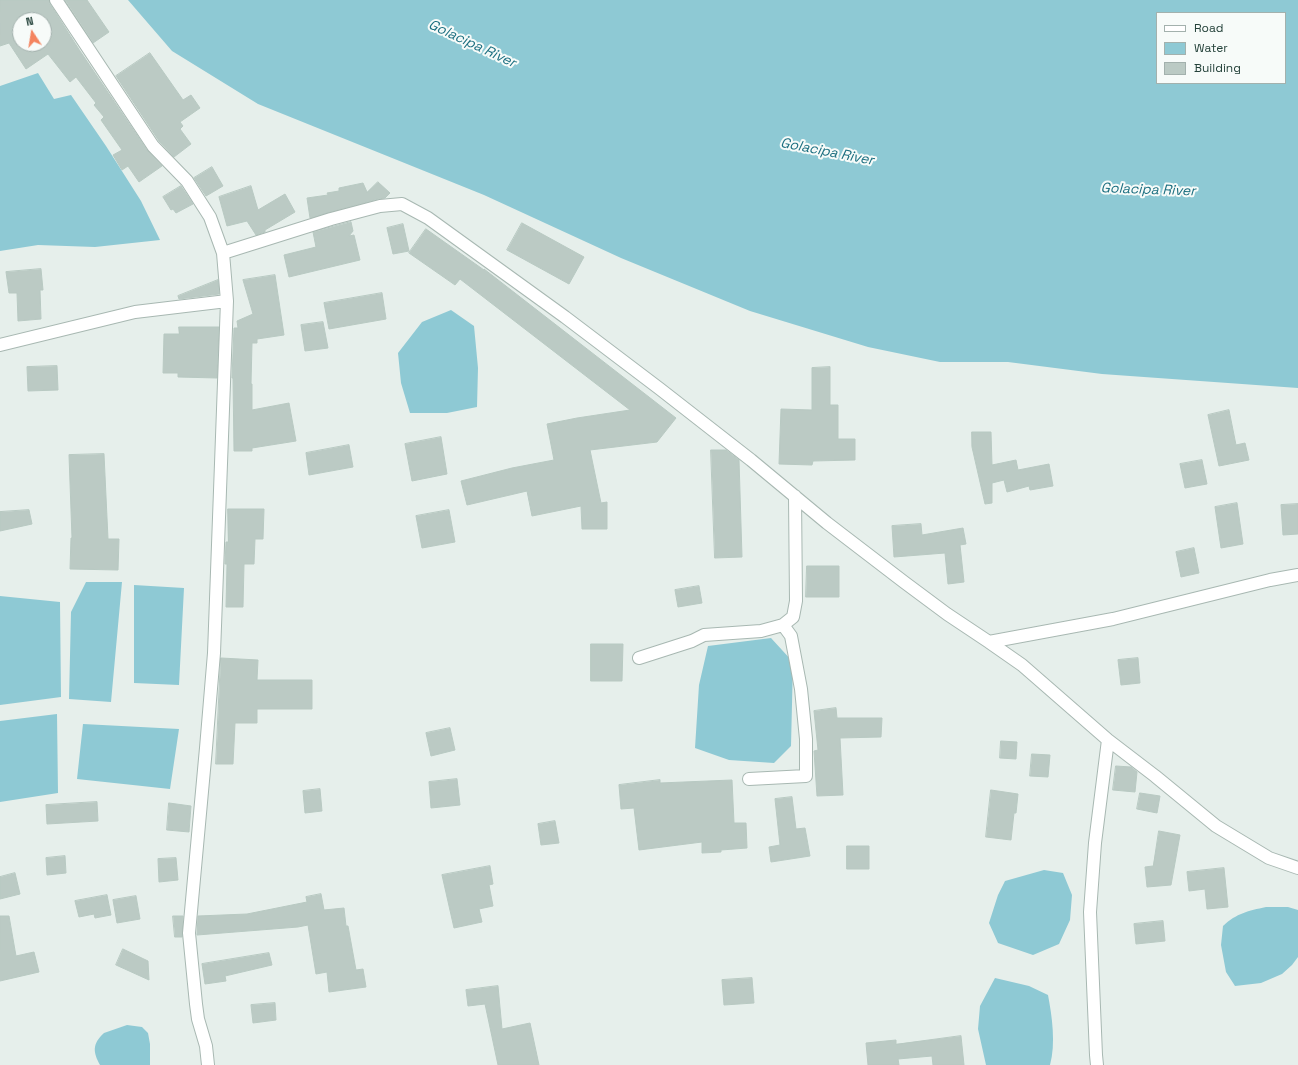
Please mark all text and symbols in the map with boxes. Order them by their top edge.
north arrow [12,12,52,52]
legend [1156,12,1286,84]
text: N [25,14,35,29]
water label: Golacipa River [426,16,518,72]
text: Road [1194,20,1223,36]
text: Water [1194,40,1228,56]
text: Building [1194,60,1241,76]
water label: Golacipa River [779,135,875,169]
water label: Golacipa River [1100,180,1196,200]

